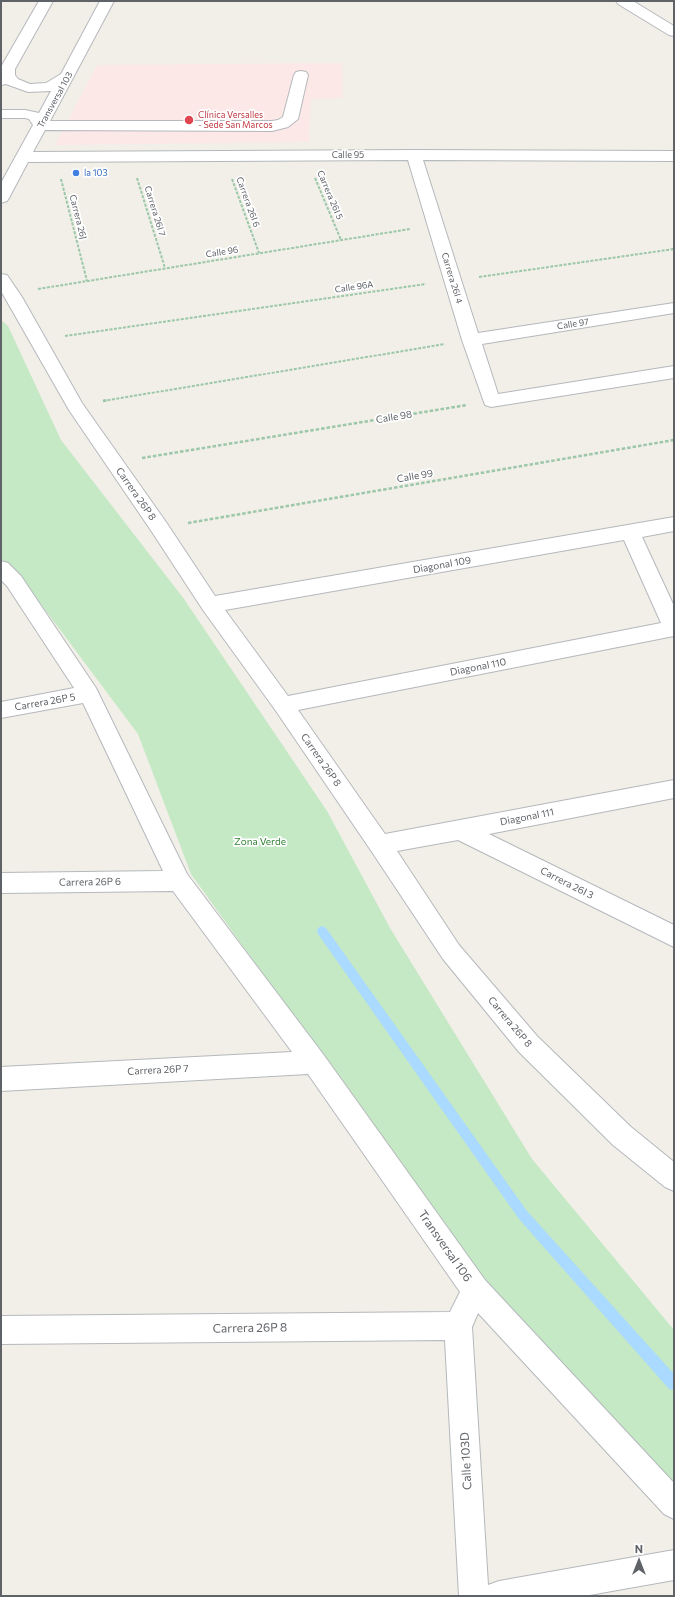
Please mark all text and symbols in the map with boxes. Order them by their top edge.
street label: Transversal 103 [35,70,75,130]
place label: Clínica Versalles - Sede San Marcos [198,110,273,131]
marker: Clínica Versalles - Sede San Marcos [183,114,195,126]
street label: Calle 95 [332,150,364,160]
marker: la 103 [71,168,81,178]
place label: la 103 [84,168,108,178]
street label: Carrera 26I 5 [315,169,345,221]
street label: Carrera 26I 6 [234,175,262,229]
street label: Carrera 26I 7 [142,185,168,237]
street label: Carrera 26J [67,194,89,240]
street label: Calle 96 [205,244,239,260]
street label: Carrera 26I 4 [439,251,465,305]
street label: Calle 96A [334,279,374,295]
street label: Calle 97 [556,316,590,332]
street label: Calle 98 [375,408,413,426]
street label: Carrera 26P 8 [113,465,159,523]
street label: Calle 99 [396,467,434,485]
street label: Diagonal 109 [412,554,472,576]
street label: Diagonal 110 [449,656,507,678]
street label: Carrera 26P 5 [14,691,76,713]
street label: Carrera 26P 8 [298,731,344,789]
street label: Diagonal 111 [499,806,555,828]
park label: Zona Verde [234,836,286,848]
street label: Carrera 26I 3 [538,864,596,902]
street label: Carrera 26P 6 [59,875,121,889]
street label: Carrera 26P 8 [485,994,535,1050]
street label: Carrera 26P 7 [127,1062,189,1078]
street label: Transversal 106 [415,1207,475,1285]
street label: Carrera 26P 8 [213,1320,287,1336]
street label: Calle 103D [457,1432,475,1490]
north arrow [619,1541,659,1581]
text: N [635,1542,643,1555]

